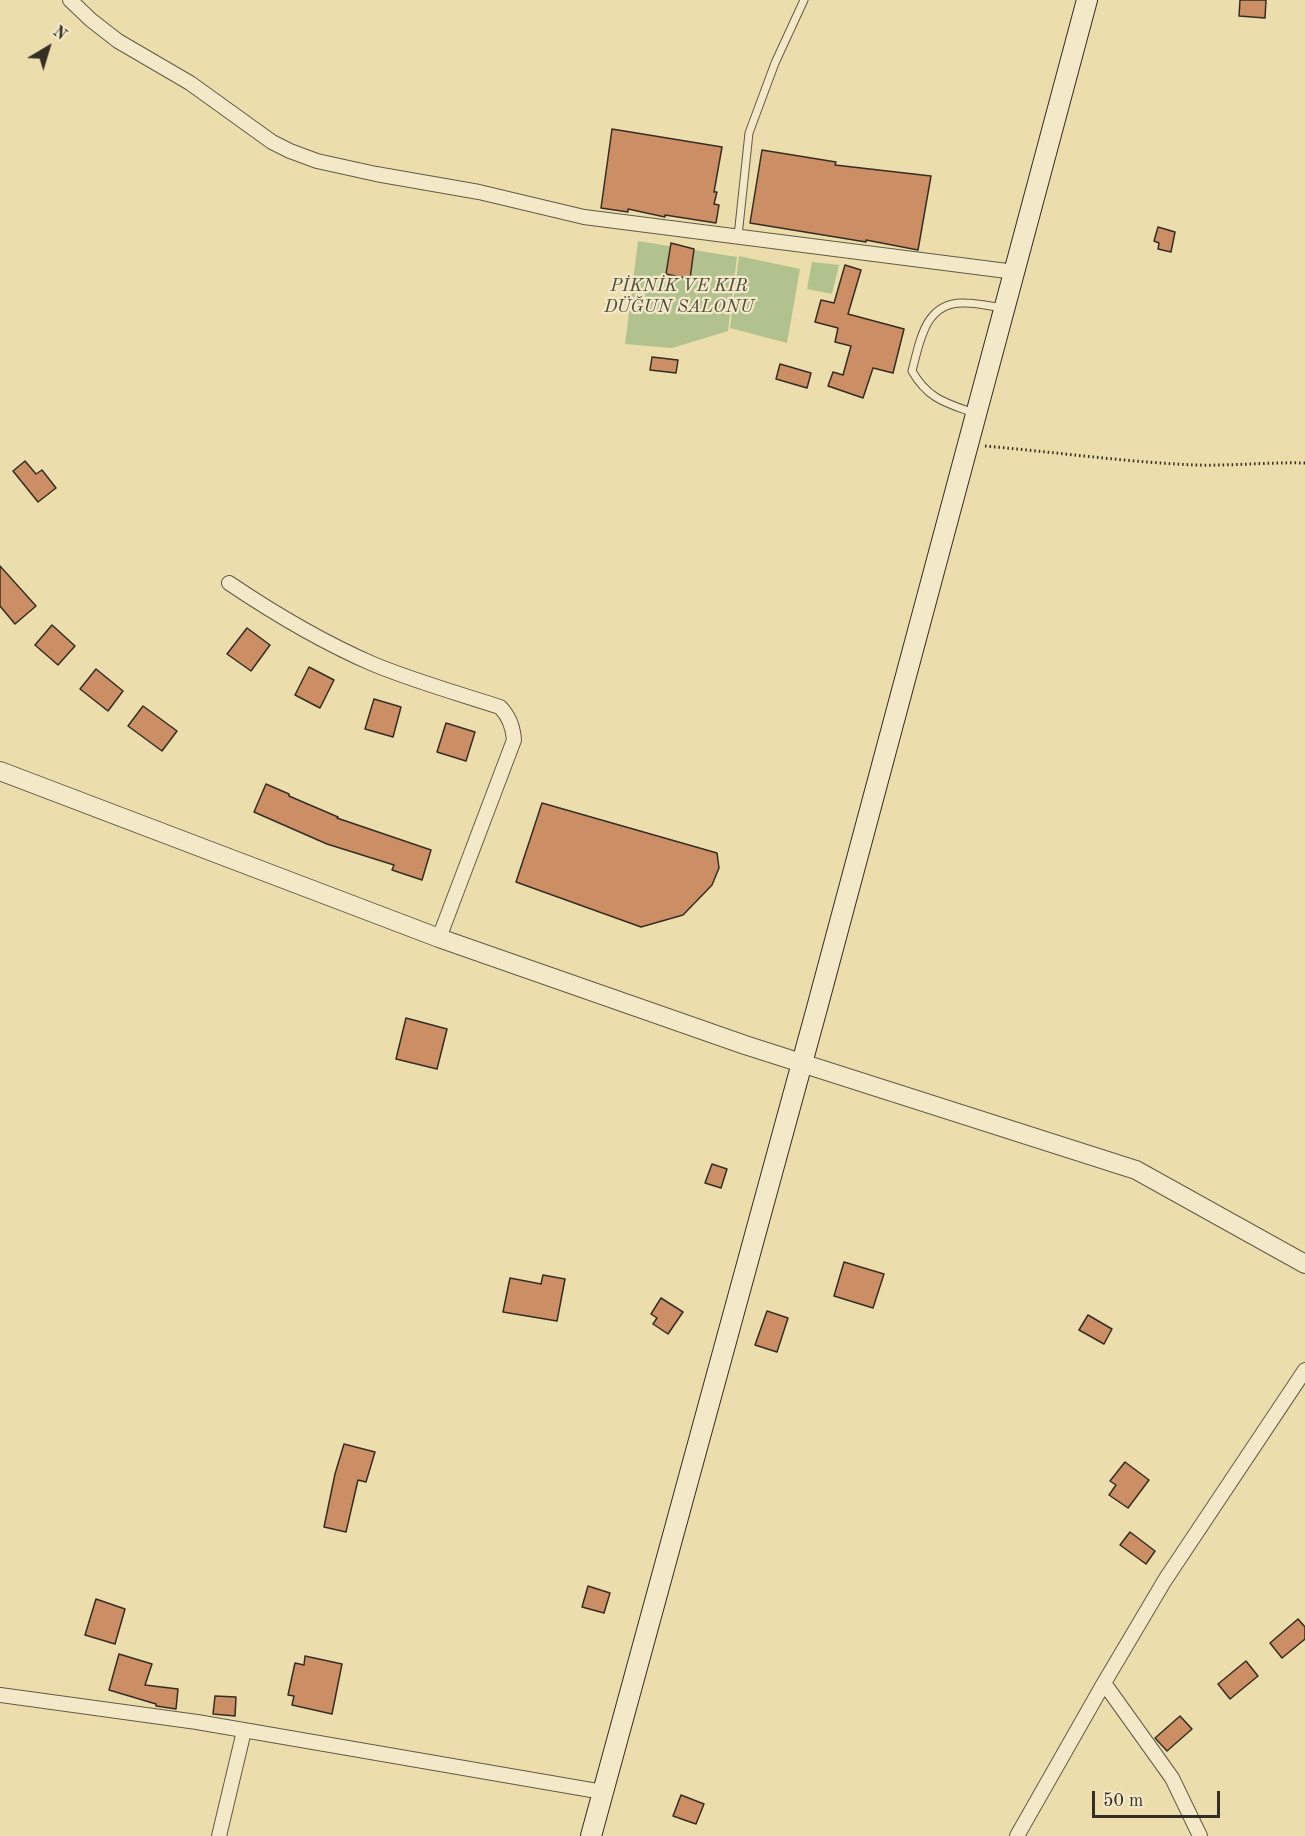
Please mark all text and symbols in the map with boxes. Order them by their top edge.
north arrow [18,18,78,78]
text: N [49,24,69,44]
park label: PİKNİK VE KIR DÜĞUN SALONU [604,275,754,318]
scale bar [1095,1779,1222,1817]
text: 50 m [1103,1792,1143,1810]

